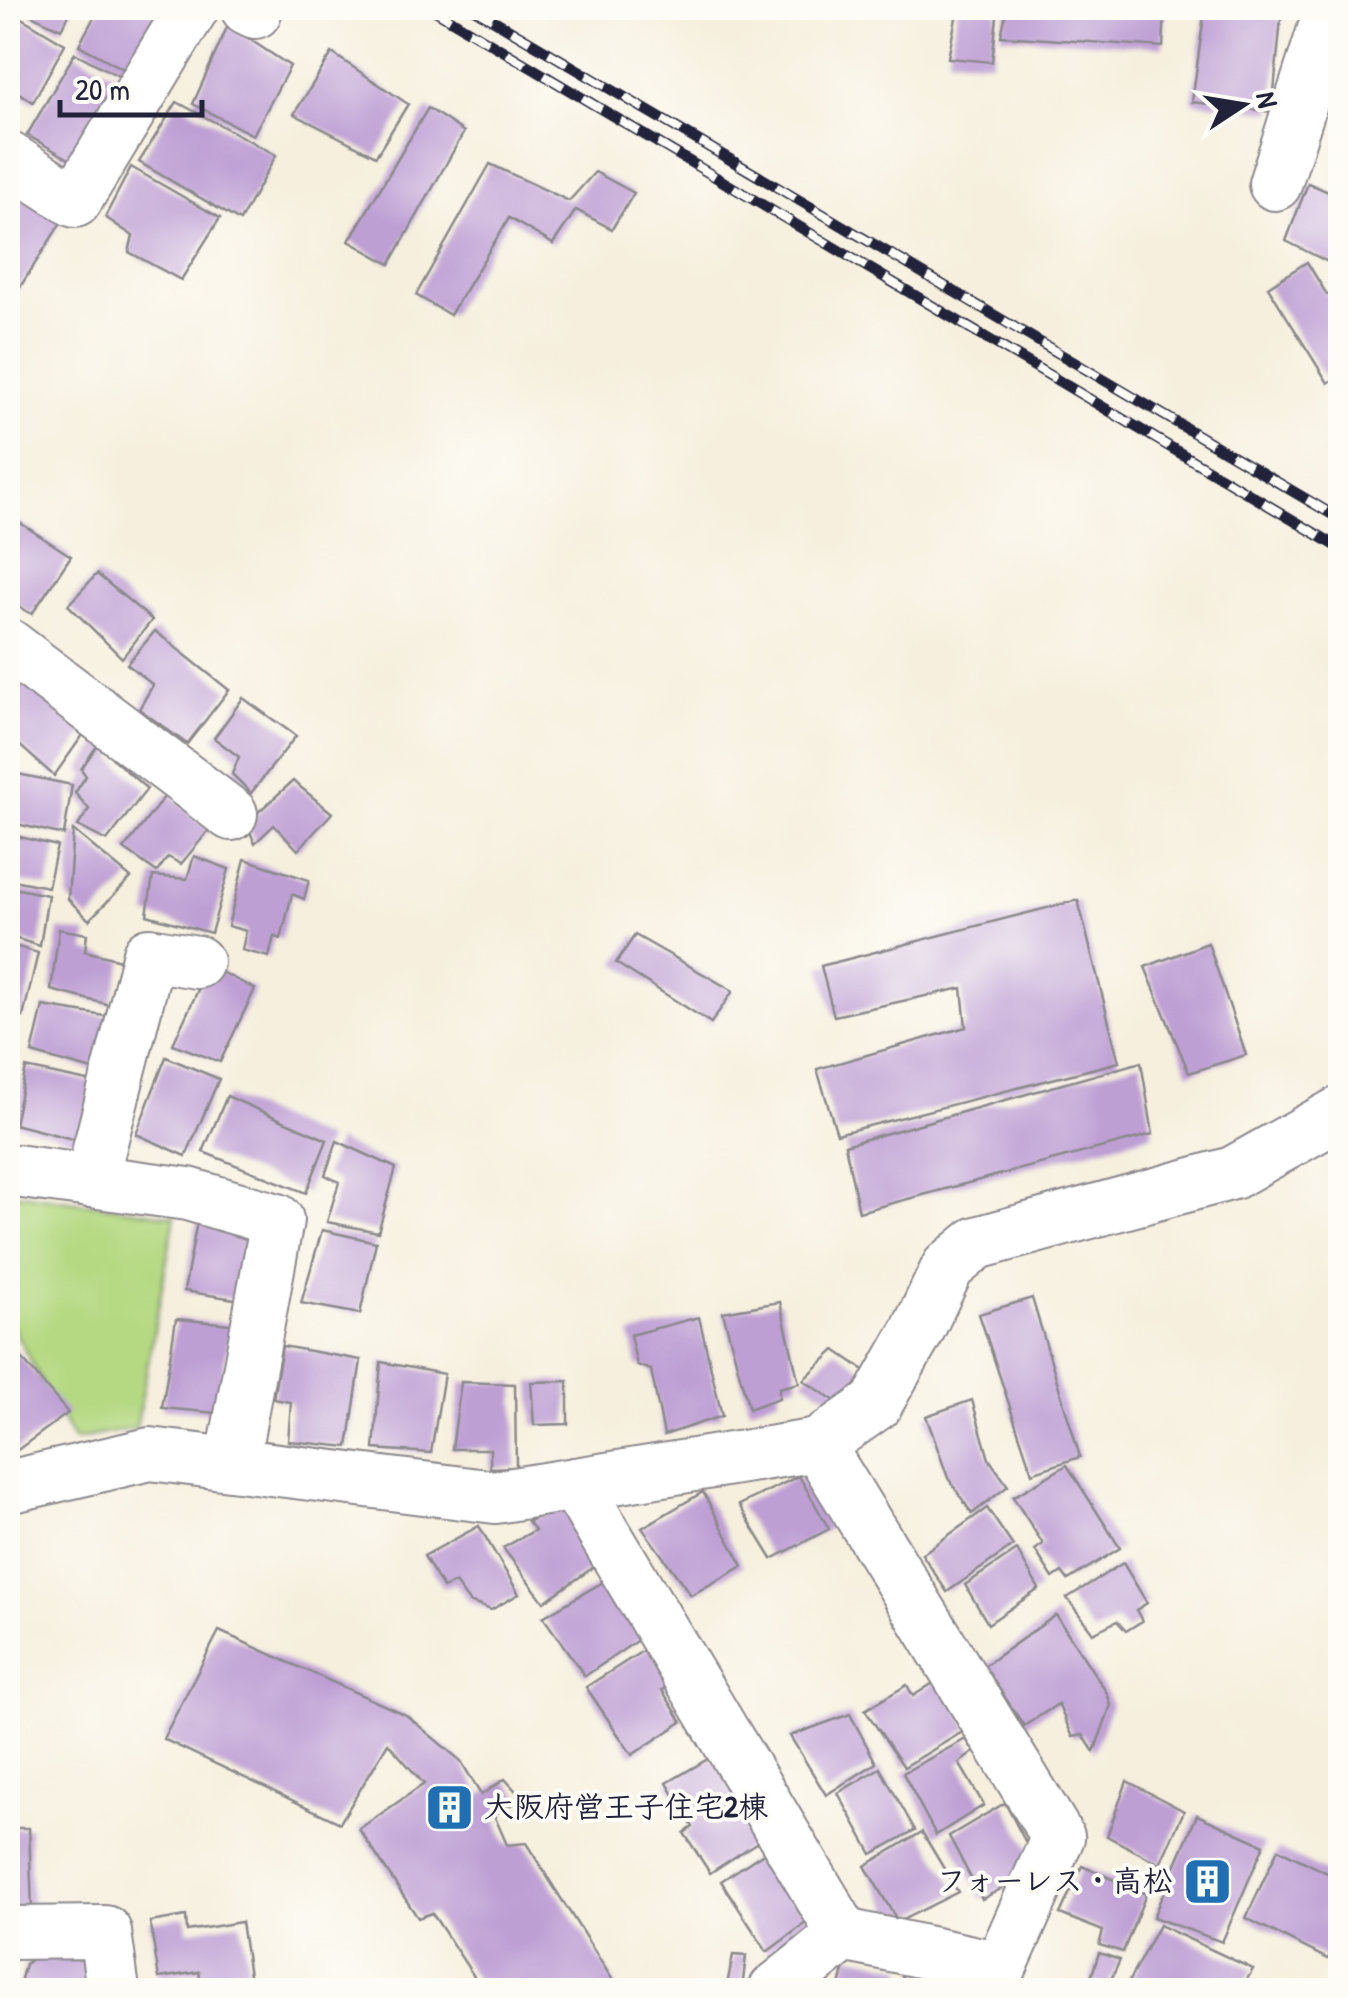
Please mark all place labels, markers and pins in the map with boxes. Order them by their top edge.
building icon: 大阪府営王子住宅2棟 [423,1781,475,1833]
place label: 大阪府営王子住宅2棟 [484,1786,768,1826]
building icon: フォーレス・高松 [1182,1855,1234,1907]
place label: フォーレス・高松 [937,1860,1173,1900]

